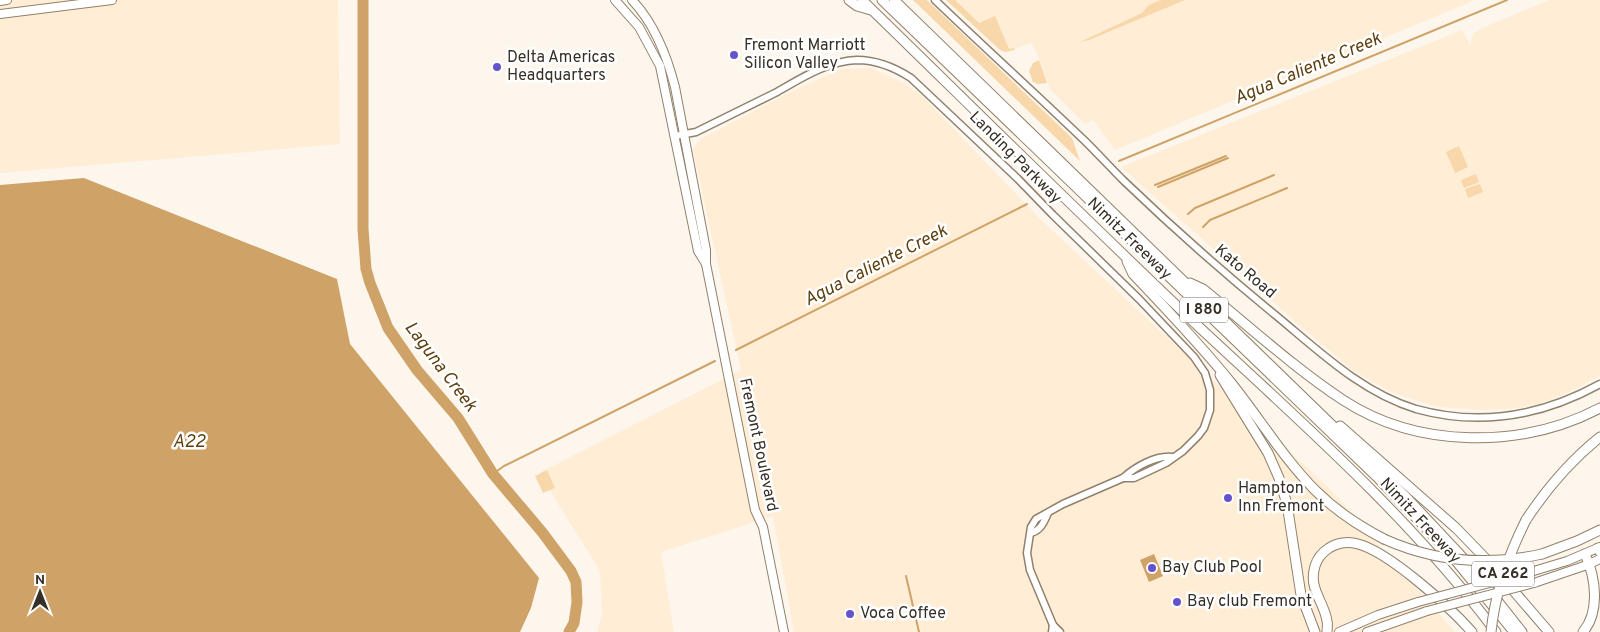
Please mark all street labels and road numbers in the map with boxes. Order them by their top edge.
street label: Landing Parkway [965,108,1065,208]
street label: Nimitz Freeway [1083,194,1175,284]
street label: Kato Road [1210,241,1280,303]
road number: I 880 [1180,298,1228,322]
street label: Fremont Boulevard [734,376,782,514]
street label: Nimitz Freeway [1375,474,1465,568]
road number: CA 262 [1472,562,1534,586]

